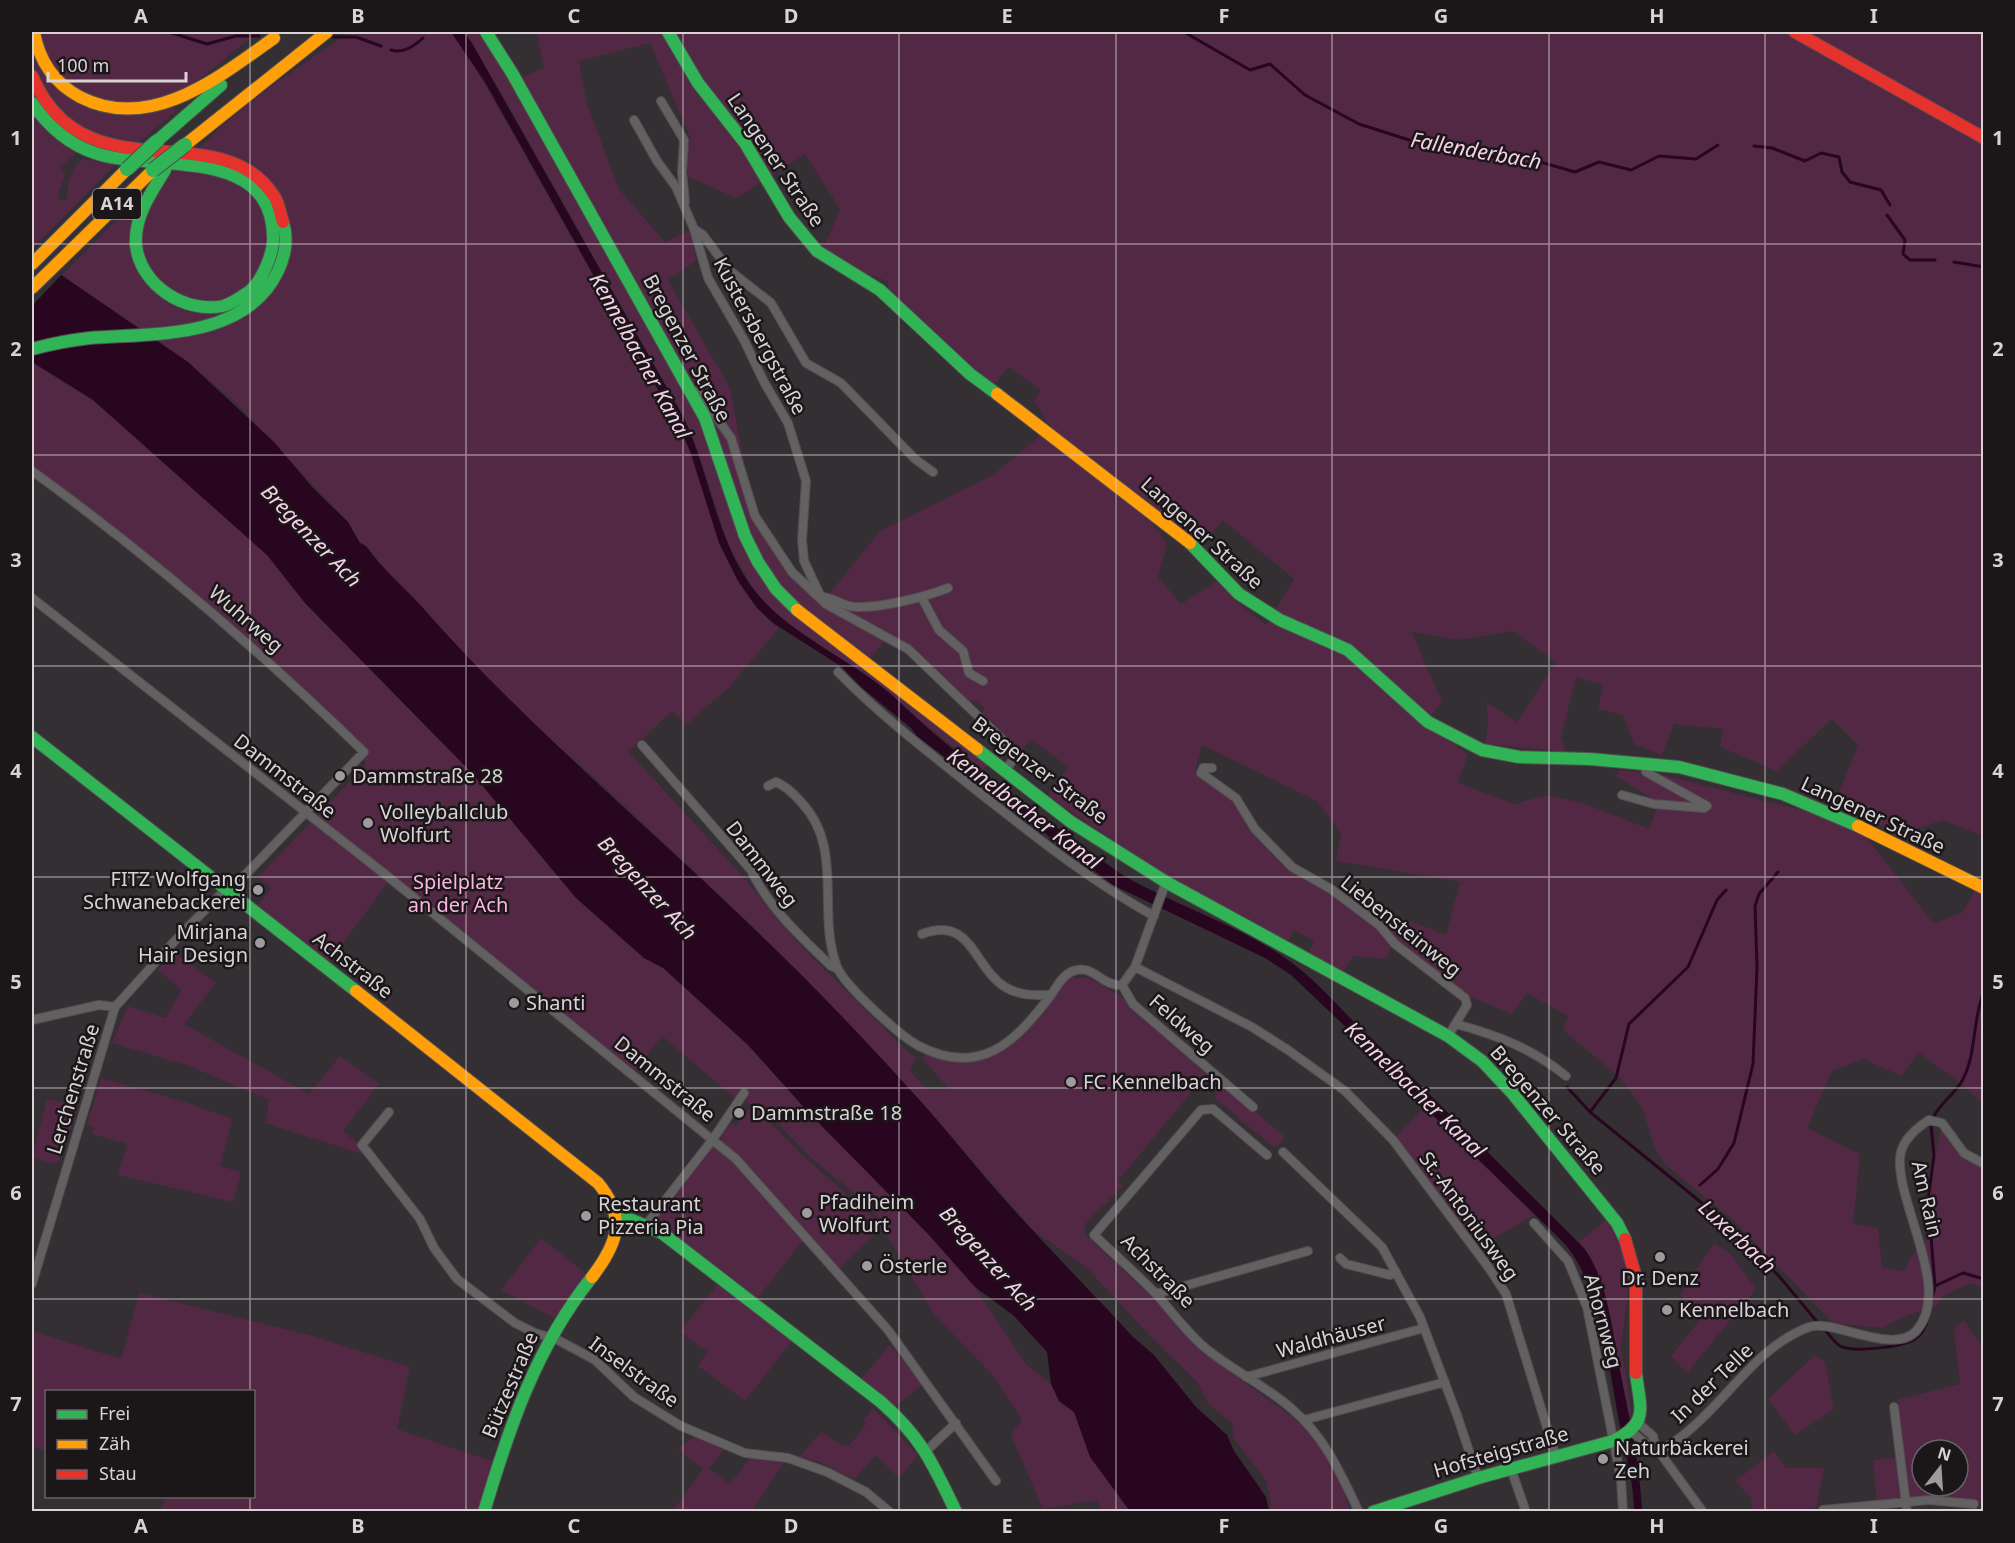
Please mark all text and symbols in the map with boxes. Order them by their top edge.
text: A [134,2,148,29]
text: B [351,2,365,29]
text: C [568,2,581,29]
text: D [784,2,798,29]
text: E [1001,2,1013,29]
text: F [1219,2,1229,29]
text: G [1434,2,1448,29]
text: H [1649,2,1665,29]
text: I [1870,2,1878,29]
scale bar [48,45,186,83]
text: 100 m [57,53,109,77]
street label: Langener Straße [722,88,831,232]
text: 1 [10,124,22,151]
text: 1 [1992,124,2004,151]
water label: Fallenderbach [1409,125,1544,175]
road number: A14 [93,189,141,219]
street label: Kustersbergstraße [708,252,813,419]
water label: Kennelbacher Kanal [584,267,698,444]
street label: Bregenzer Straße [637,269,738,426]
text: 2 [10,335,22,362]
text: 2 [1992,335,2004,362]
street label: Langener Straße [1135,470,1269,595]
water label: Bregenzer Ach [255,478,368,593]
text: 3 [10,546,22,573]
text: 3 [1992,546,2004,573]
street label: Wuhrweg [203,579,289,659]
street label: Bregenzer Straße [967,710,1114,830]
street label: Dammstraße [229,727,342,824]
water label: Kennelbacher Kanal [942,741,1108,876]
text: 4 [10,757,22,784]
text: 4 [1992,757,2004,784]
place label: Dammstraße 28 [352,762,503,789]
marker: Dammstraße 28 [333,769,347,783]
street label: Langener Straße [1797,769,1950,860]
place label: Volleyballclub Wolfurt [380,798,508,848]
street label: Dammweg [720,815,805,912]
marker: Volleyballclub Wolfurt [361,816,375,830]
water label: Bregenzer Ach [592,829,703,945]
place label: FITZ Wolfgang Schwanebackerei [83,865,246,915]
park label: Spielplatz an der Ach [408,868,508,918]
street label: Liebensteinweg [1335,869,1467,983]
marker: FITZ Wolfgang Schwanebackerei [251,883,265,897]
place label: Mirjana Hair Design [138,918,248,968]
street label: Achstraße [308,925,399,1004]
marker: Mirjana Hair Design [253,936,267,950]
text: 5 [10,968,22,995]
text: 5 [1992,968,2004,995]
street label: Feldweg [1144,988,1221,1060]
place label: Shanti [526,989,585,1016]
marker: Shanti [507,996,521,1010]
water label: Kennelbacher Kanal [1339,1015,1493,1164]
street label: Lerchenstraße [40,1020,105,1157]
street label: Dammstraße [609,1029,722,1128]
street label: Bregenzer Straße [1485,1039,1612,1180]
place label: FC Kennelbach [1083,1068,1222,1095]
marker: FC Kennelbach [1064,1075,1078,1089]
place label: Dammstraße 18 [751,1099,902,1126]
marker: Dammstraße 18 [732,1106,746,1120]
street label: St.-Antoniusweg [1413,1146,1525,1286]
street label: Am Rain [1906,1158,1949,1240]
text: 6 [10,1179,22,1206]
text: 6 [1992,1179,2004,1206]
place label: Pfadiheim Wolfurt [819,1188,914,1238]
place label: Restaurant Pizzeria Pia [598,1190,704,1240]
water label: Luxerbach [1693,1193,1783,1279]
water label: Bregenzer Ach [934,1200,1044,1317]
marker: Pfadiheim Wolfurt [800,1206,814,1220]
marker: Restaurant Pizzeria Pia [579,1209,593,1223]
street label: Achstraße [1115,1228,1201,1314]
marker: Dr. Denz [1653,1250,1667,1264]
place label: Österle [879,1252,947,1279]
marker: Österle [860,1259,874,1273]
place label: Dr. Denz [1621,1264,1699,1291]
street label: Ahornweg [1578,1270,1629,1371]
place label: Kennelbach [1679,1296,1789,1323]
marker: Kennelbach [1660,1303,1674,1317]
street label: Waldhäuser [1273,1309,1388,1364]
street label: Bützestraße [475,1327,544,1442]
street label: Inselstraße [584,1330,685,1413]
street label: In der Telle [1665,1337,1758,1428]
text: 7 [10,1390,22,1417]
legend [45,1390,255,1498]
text: 7 [1992,1390,2004,1417]
text: Frei [99,1401,130,1425]
street label: Hofsteigstraße [1430,1419,1571,1484]
text: Zäh [99,1431,131,1455]
place label: Naturbäckerei Zeh [1615,1434,1749,1484]
north arrow [1910,1438,1970,1498]
text: N [1935,1441,1954,1466]
marker: Naturbäckerei Zeh [1596,1452,1610,1466]
text: Stau [99,1461,137,1485]
text: A [134,1512,148,1539]
text: B [351,1512,365,1539]
text: C [568,1512,581,1539]
text: D [784,1512,798,1539]
text: E [1001,1512,1013,1539]
text: F [1219,1512,1229,1539]
text: G [1434,1512,1448,1539]
text: H [1649,1512,1665,1539]
text: I [1870,1512,1878,1539]

